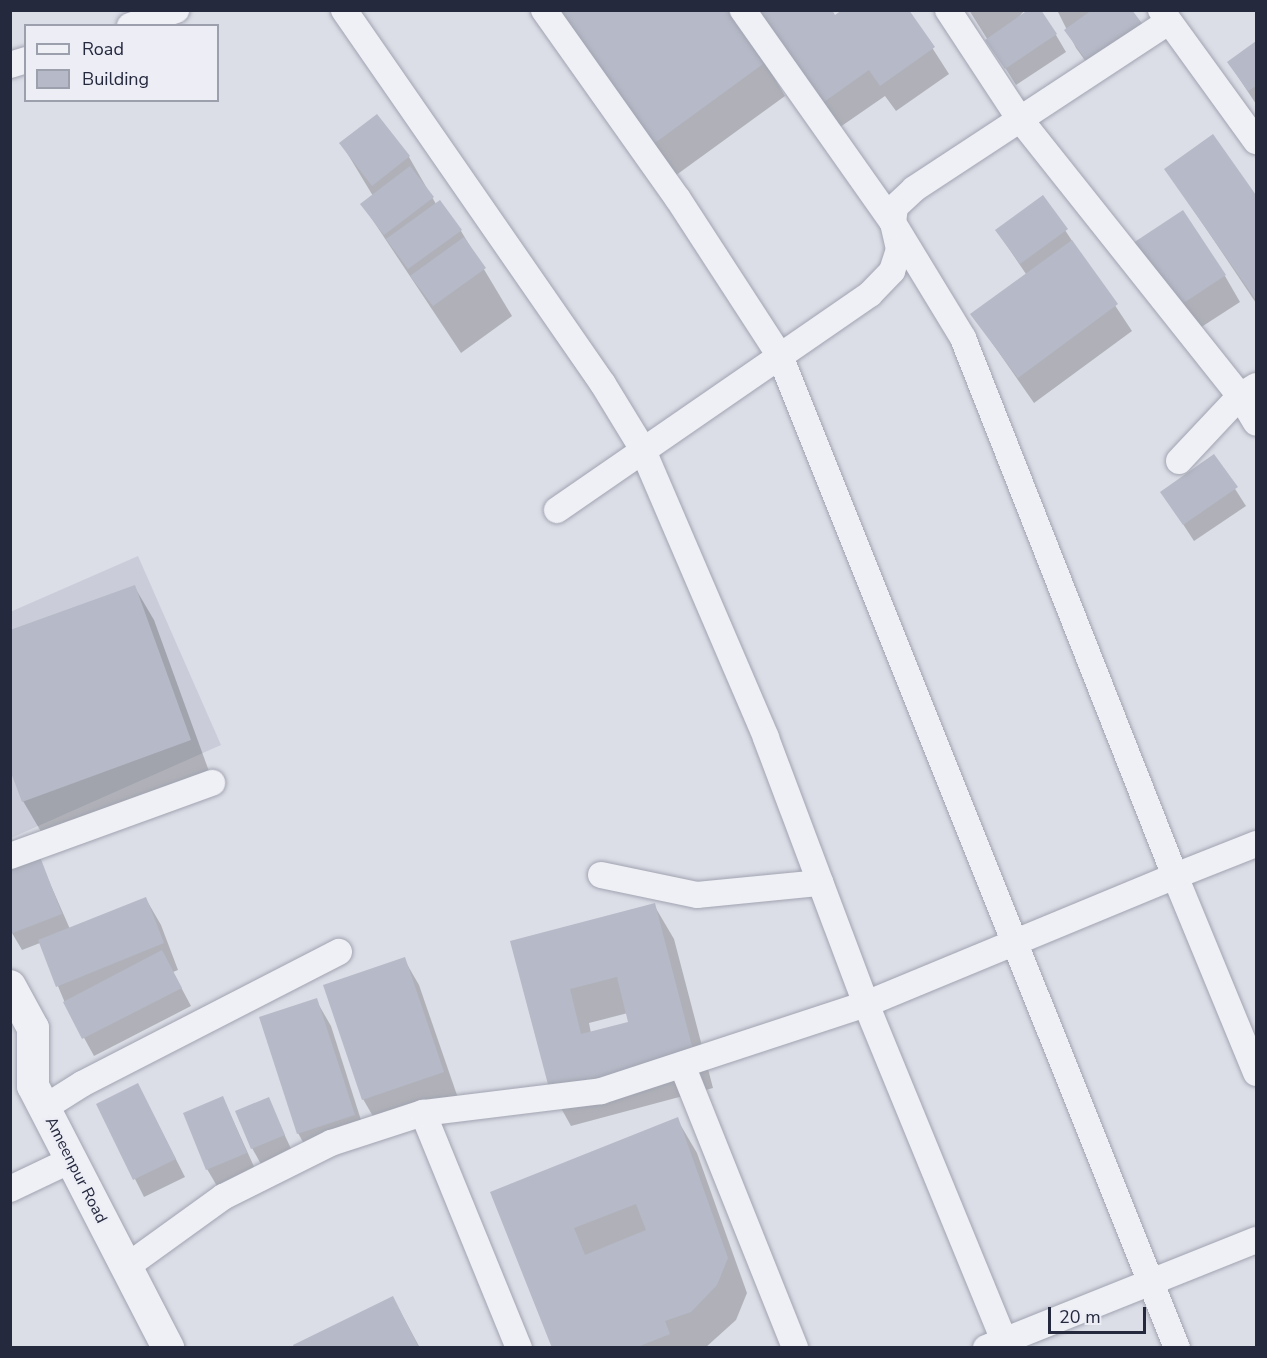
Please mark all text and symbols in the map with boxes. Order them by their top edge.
legend [24,24,219,102]
text: Road [82,37,124,61]
text: Building [82,67,149,91]
street label: Ameenpur Road [41,1114,111,1226]
scale bar [1051,1295,1148,1333]
text: 20 m [1059,1305,1101,1329]

